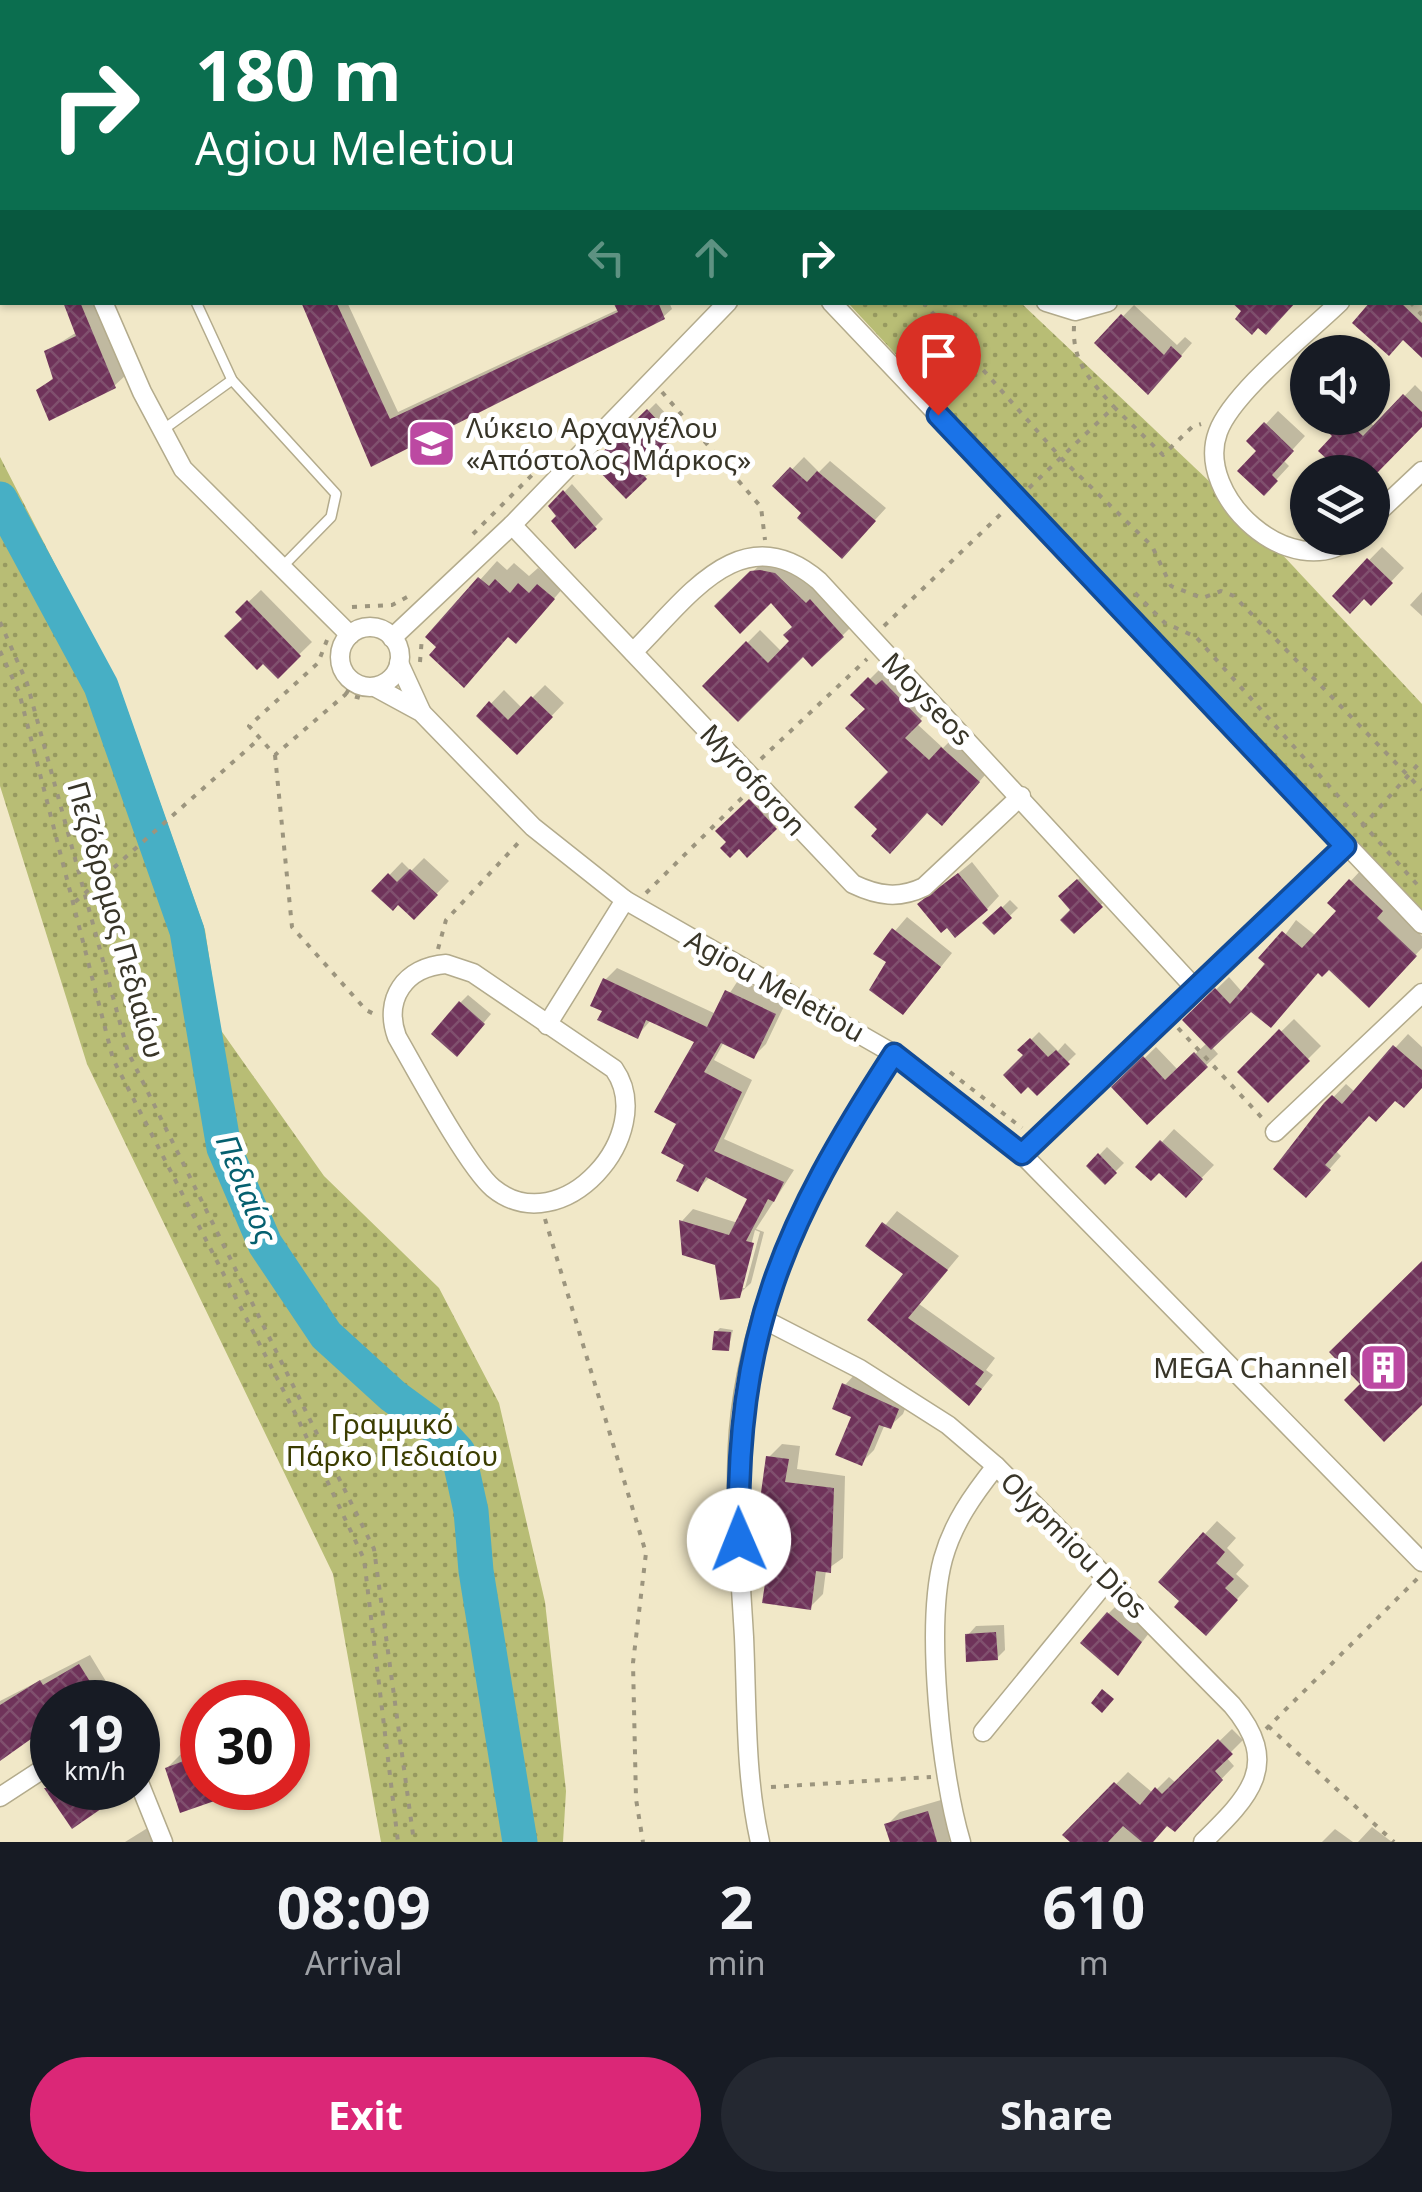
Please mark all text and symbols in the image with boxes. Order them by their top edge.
text: 180 m [195,26,402,122]
icon: right [30,40,160,170]
text: Agiou Meletiou [195,117,516,178]
icon: left [579,230,634,285]
icon: ahead [684,230,739,285]
icon: right [789,230,844,285]
pin [896,313,981,416]
icon: arrive [911,328,966,383]
map controls [1290,335,1390,555]
button: sound [1290,335,1390,435]
place label: Λύκειο Αρχαγγέλου «Απόστολος Μάρκος» [466,408,751,478]
school or university icon: Λύκειο Αρχαγγέλου «Απόστολος Μάρκος» [405,418,457,470]
button: layers [1290,455,1390,555]
street label: Moyseos [874,644,982,753]
street label: Myroforon [692,715,815,843]
street label: Πεζόδρομος Πεδιαίου [59,777,175,1063]
street label: Agiou Meletiou [679,920,872,1050]
water label: Πεδιαίος [207,1128,288,1249]
building icon: MEGA Channel [1357,1342,1409,1394]
place label: MEGA Channel [1153,1348,1348,1386]
park label: Γραμμικό Πάρκο Πεδιαίου [286,1404,498,1474]
street label: Olypmiou Dios [993,1462,1157,1626]
position arrow [687,1488,791,1592]
speed limit sign: 30 [180,1680,310,1810]
text: 19 [66,1699,124,1767]
text: km/h [64,1753,126,1787]
text: 08:09 [277,1865,431,1947]
text: 2 [719,1865,754,1947]
text: 610 [1042,1865,1145,1947]
text: Arrival [305,1941,403,1984]
text: min [708,1941,766,1984]
text: m [1079,1941,1109,1984]
button: Exit [30,2057,701,2172]
button: Share [721,2057,1392,2172]

